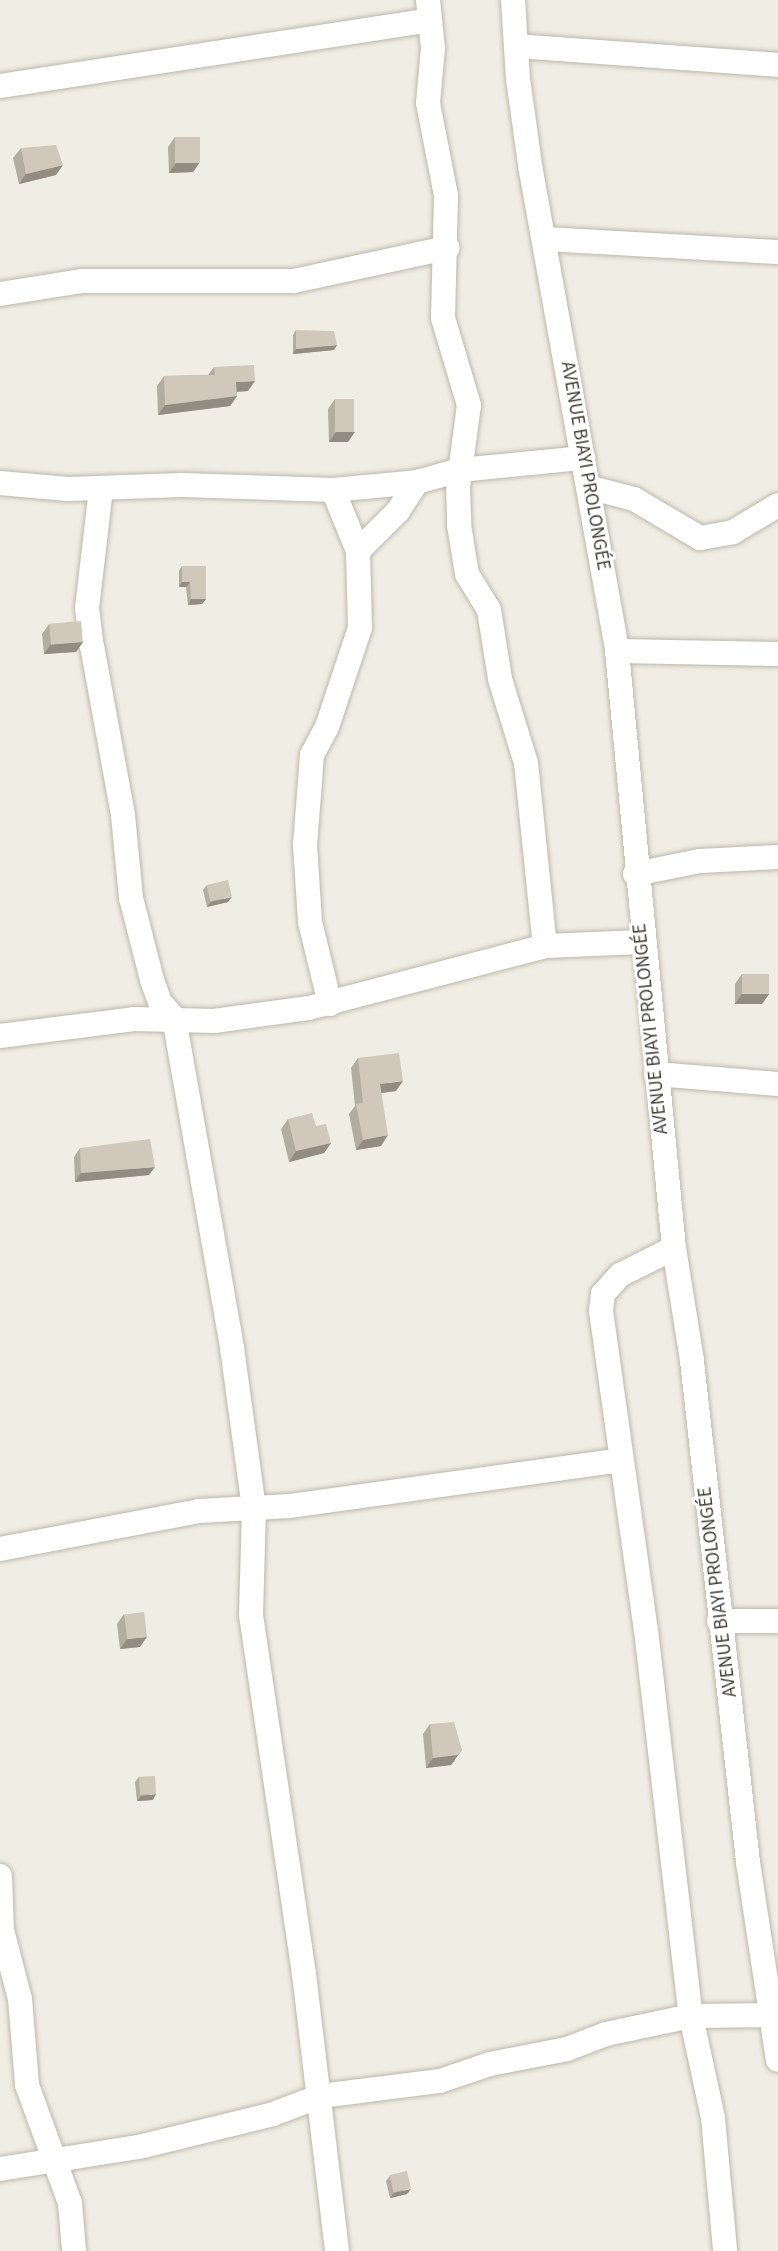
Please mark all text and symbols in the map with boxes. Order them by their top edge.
street label: AVENUE BIAYI PROLONGÉE [555,360,615,572]
street label: AVENUE BIAYI PROLONGÉE [629,922,673,1136]
street label: AVENUE BIAYI PROLONGÉE [694,1485,742,1699]

